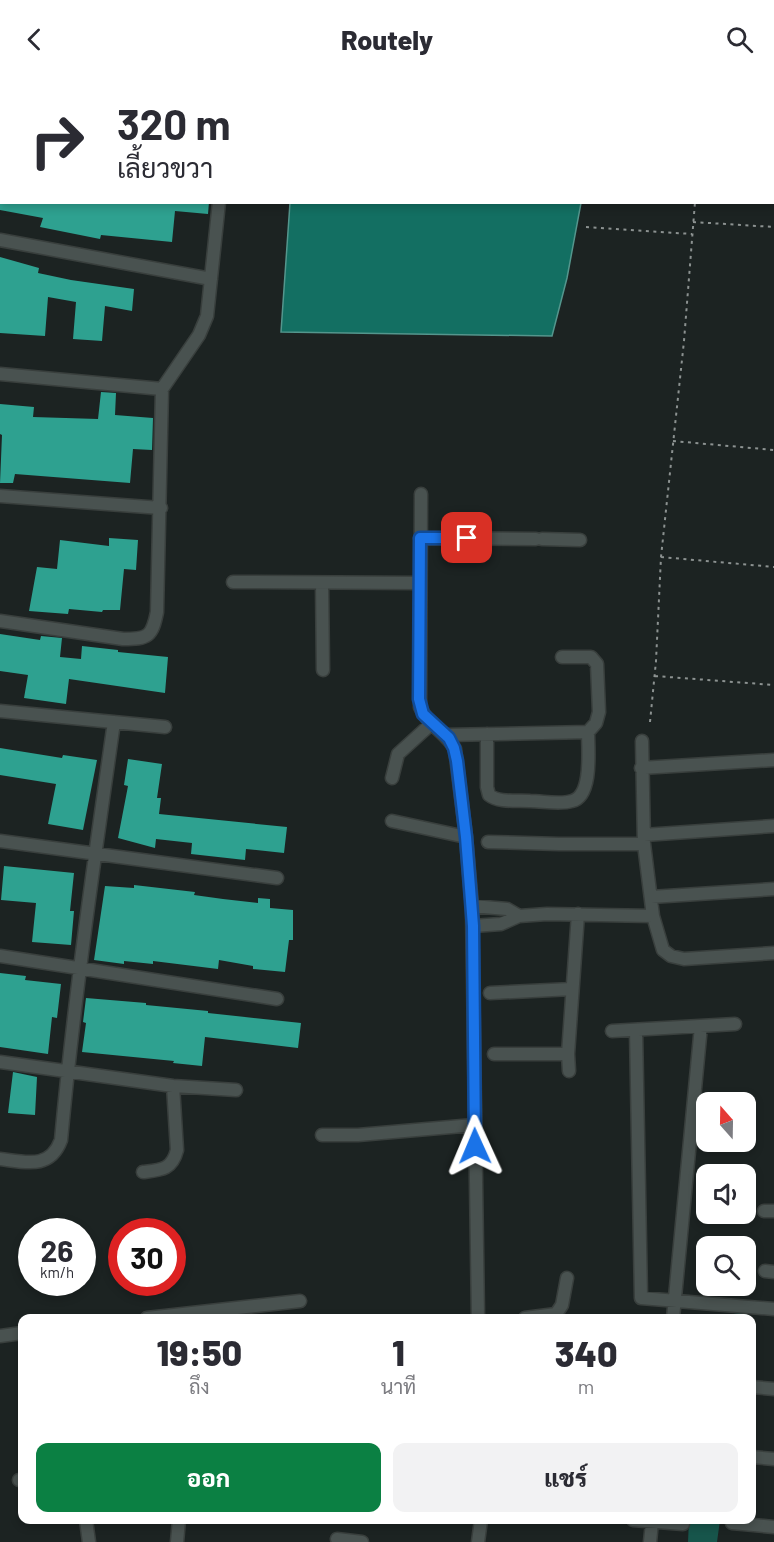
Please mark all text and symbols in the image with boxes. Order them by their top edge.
icon: back [18,23,51,56]
text: Routely [341,23,433,55]
icon: search [723,23,756,56]
text: 320 m [117,98,231,148]
icon: right [18,102,96,180]
text: เลี้ยวขวา [117,151,213,183]
pin [441,512,492,563]
icon: arrive [450,521,483,554]
north arrow [696,1092,756,1152]
map controls [696,1092,756,1296]
position arrow [443,1114,507,1178]
button: sound [696,1164,756,1224]
speed limit sign: 30 [108,1218,186,1296]
text: 26 [41,1232,73,1268]
button: search [696,1236,756,1296]
text: km/h [40,1263,74,1281]
text: 19:50 [156,1330,242,1373]
text: 1 [392,1330,405,1373]
text: 340 [555,1331,617,1374]
text: ถึง [189,1374,210,1398]
text: นาที [381,1374,416,1398]
text: m [578,1374,594,1398]
button: ออก [36,1443,381,1512]
button: แชร์ [393,1443,738,1512]

